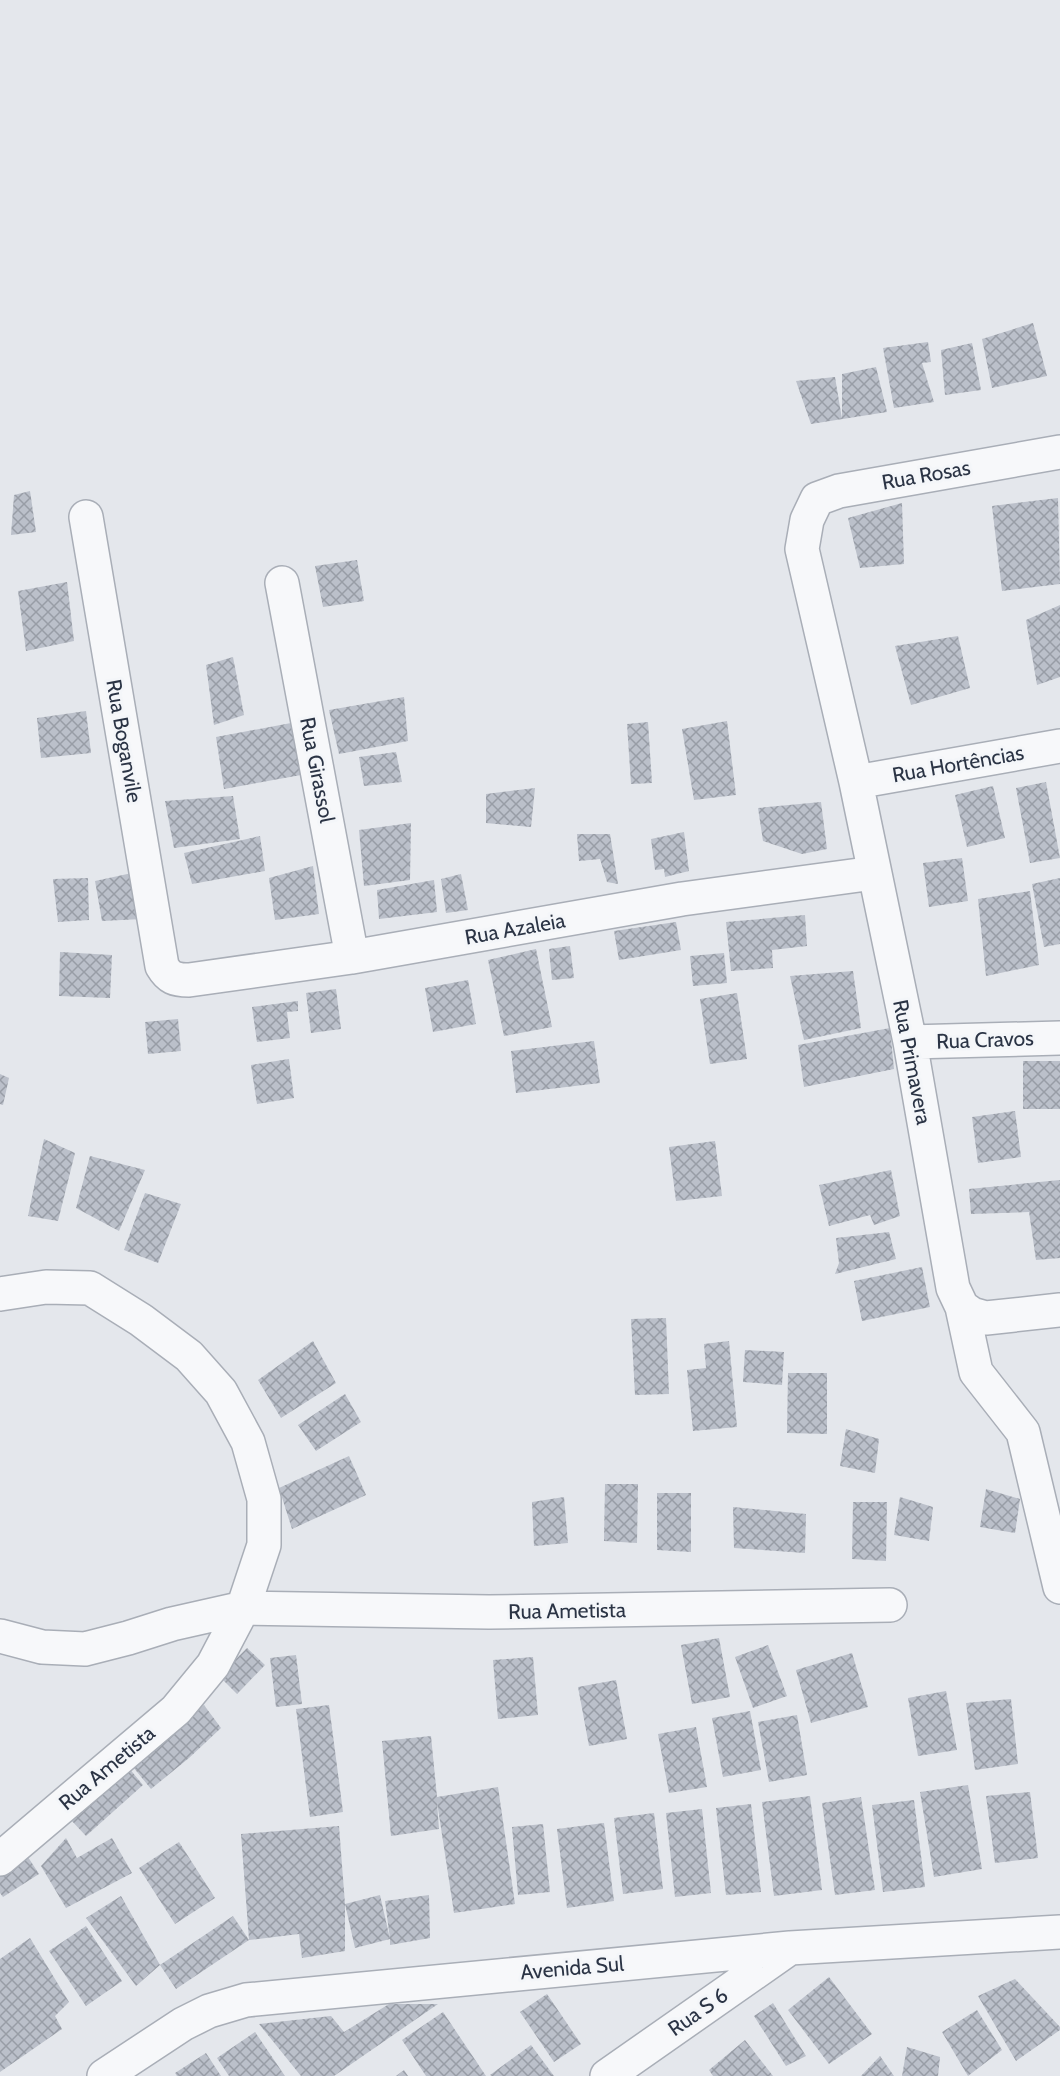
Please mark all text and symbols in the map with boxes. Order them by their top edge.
street label: Rua Rosas [880,454,972,495]
street label: Rua Boganvile [101,677,148,805]
street label: Rua Girassol [295,715,340,825]
street label: Rua Hortências [890,740,1026,787]
street label: Rua Azaleia [463,907,567,950]
street label: Rua Primavera [888,997,937,1127]
street label: Rua Cravos [936,1025,1034,1054]
street label: Rua Ametista [508,1597,626,1624]
street label: Rua Ametista [54,1720,160,1815]
street label: Avenida Sul [519,1951,625,1984]
street label: Rua S 6 [663,1982,732,2041]

